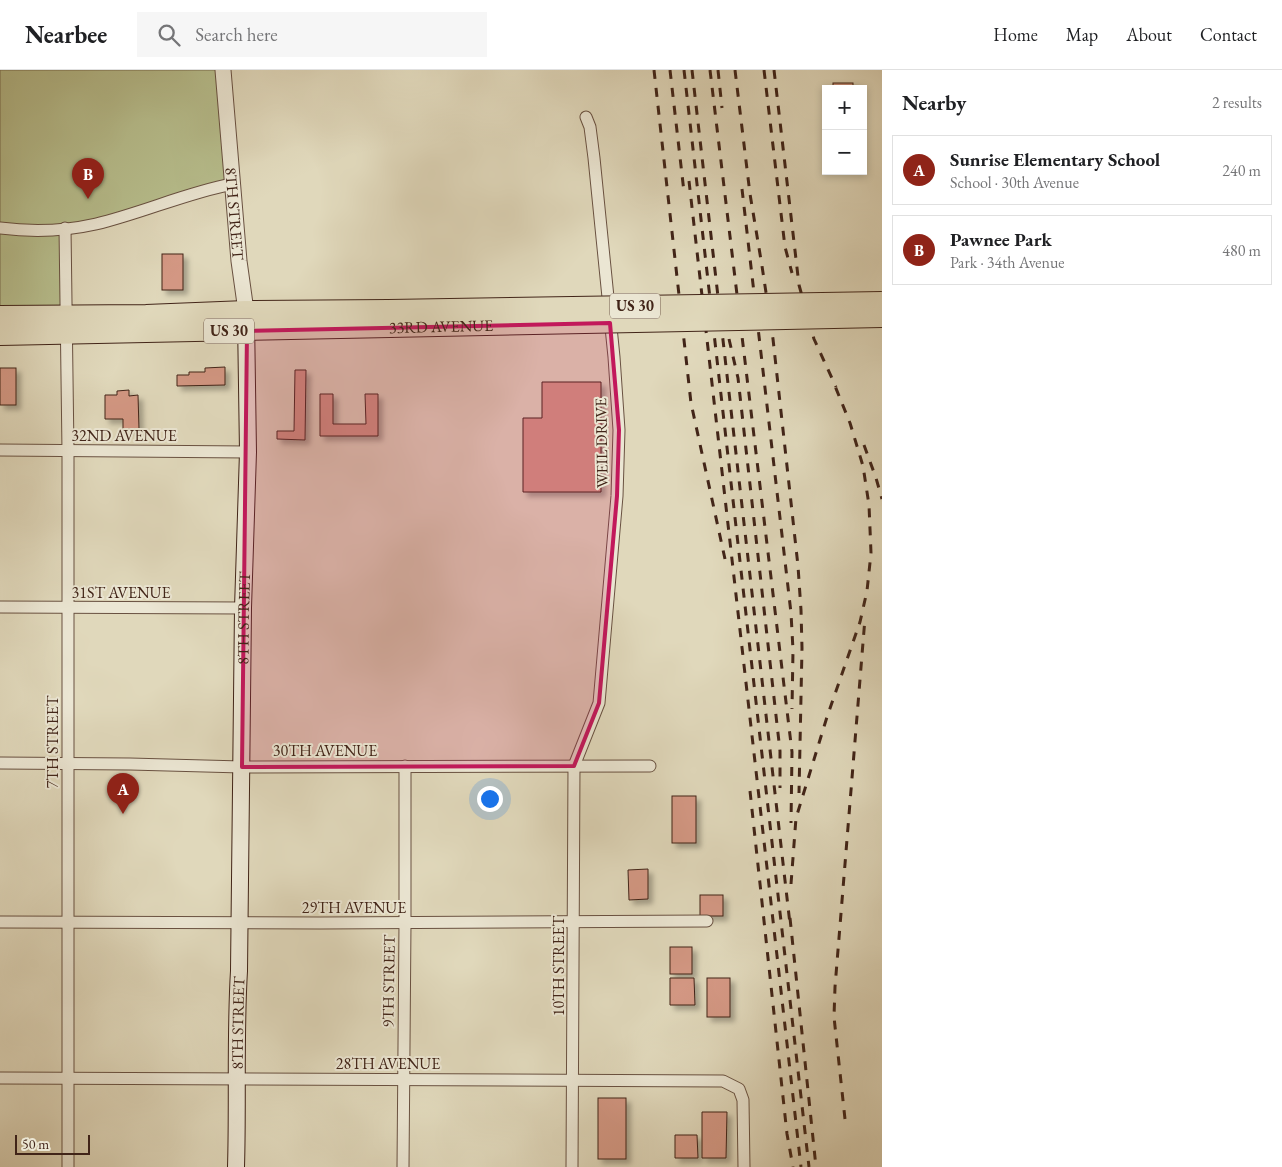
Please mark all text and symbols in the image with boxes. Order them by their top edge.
search box [137,12,487,57]
text: Nearbee [25,19,107,50]
icon: search [155,21,183,49]
text: Search here [195,22,278,47]
text: Home [993,23,1038,46]
text: Map [1066,23,1098,46]
text: About [1126,23,1172,46]
text: Contact [1200,23,1257,46]
map controls [822,85,867,175]
button: + [822,85,867,130]
text: Nearby [902,89,966,116]
text: 2 results [1212,92,1262,113]
button: − [822,130,867,175]
text: Sunrise Elementary School [950,147,1160,172]
pin: B [72,158,104,199]
text: A [913,160,925,181]
text: 240 m [1222,160,1261,181]
street label: 8TH STREET [220,166,249,261]
text: School · 30th Avenue [950,172,1079,193]
text: Pawnee Park [950,227,1052,252]
text: B [914,240,924,261]
text: 480 m [1222,240,1261,261]
text: Park · 34th Avenue [950,252,1065,273]
road number: US 30 [610,294,660,318]
street label: 33RD AVENUE [389,315,493,338]
road number: US 30 [204,318,254,344]
street label: WEIL DRIVE [590,398,613,488]
street label: 32ND AVENUE [71,425,177,446]
street label: 8TH STREET [232,571,255,665]
street label: 31ST AVENUE [72,582,170,603]
street label: 7TH STREET [42,695,63,788]
street label: 30TH AVENUE [273,740,377,761]
pin: A [107,773,139,814]
your location [477,786,503,812]
street label: 29TH AVENUE [302,897,406,918]
street label: 10TH STREET [548,915,569,1016]
street label: 9TH STREET [377,934,400,1028]
street label: 8TH STREET [227,976,250,1070]
street label: 28TH AVENUE [336,1053,440,1074]
scale bar [15,1132,90,1155]
text: 50 m [22,1135,49,1153]

